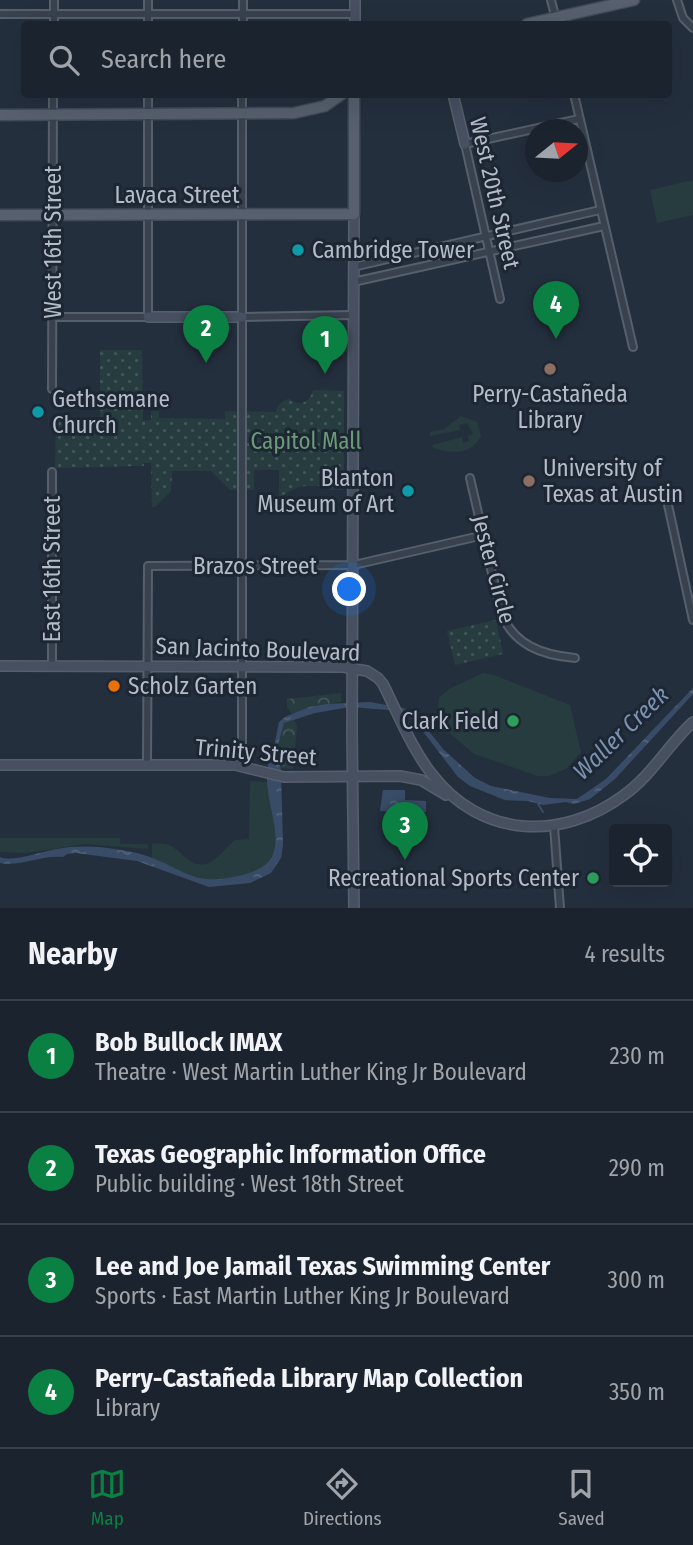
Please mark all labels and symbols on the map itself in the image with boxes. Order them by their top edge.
street label: West 20th Street [464,114,526,272]
north arrow [525,119,588,182]
street label: West 16th Street [39,165,67,319]
street label: Lavaca Street [115,181,240,209]
place label: Cambridge Tower [312,236,474,264]
marker: Cambridge Tower [290,242,306,258]
pin: 4 [533,281,579,339]
pin: 2 [183,305,229,363]
pin: 1 [302,316,348,374]
marker: Perry-Castañeda Library [542,361,558,377]
place label: Perry-Castañeda Library [472,380,628,434]
place label: Gethsemane Church [52,385,170,439]
marker: Gethsemane Church [30,404,46,420]
park label: Capitol Mall [250,427,362,455]
place label: University of Texas at Austin [543,454,683,508]
place label: Blanton Museum of Art [257,464,394,518]
marker: University of Texas at Austin [521,473,537,489]
marker: Blanton Museum of Art [400,483,416,499]
street label: East 16th Street [38,495,66,642]
street label: Jester Circle [466,512,522,626]
street label: Brazos Street [193,552,317,580]
your location [332,572,366,606]
street label: San Jacinto Boulevard [155,631,361,667]
place label: Scholz Garten [128,672,257,700]
marker: Scholz Garten [106,678,122,694]
water label: Waller Creek [568,681,675,785]
place label: Clark Field [401,707,499,735]
marker: Clark Field [505,713,521,729]
street label: Trinity Street [194,733,318,771]
pin: 3 [382,802,428,860]
place label: Recreational Sports Center [328,864,579,892]
marker: Recreational Sports Center [585,870,601,886]

